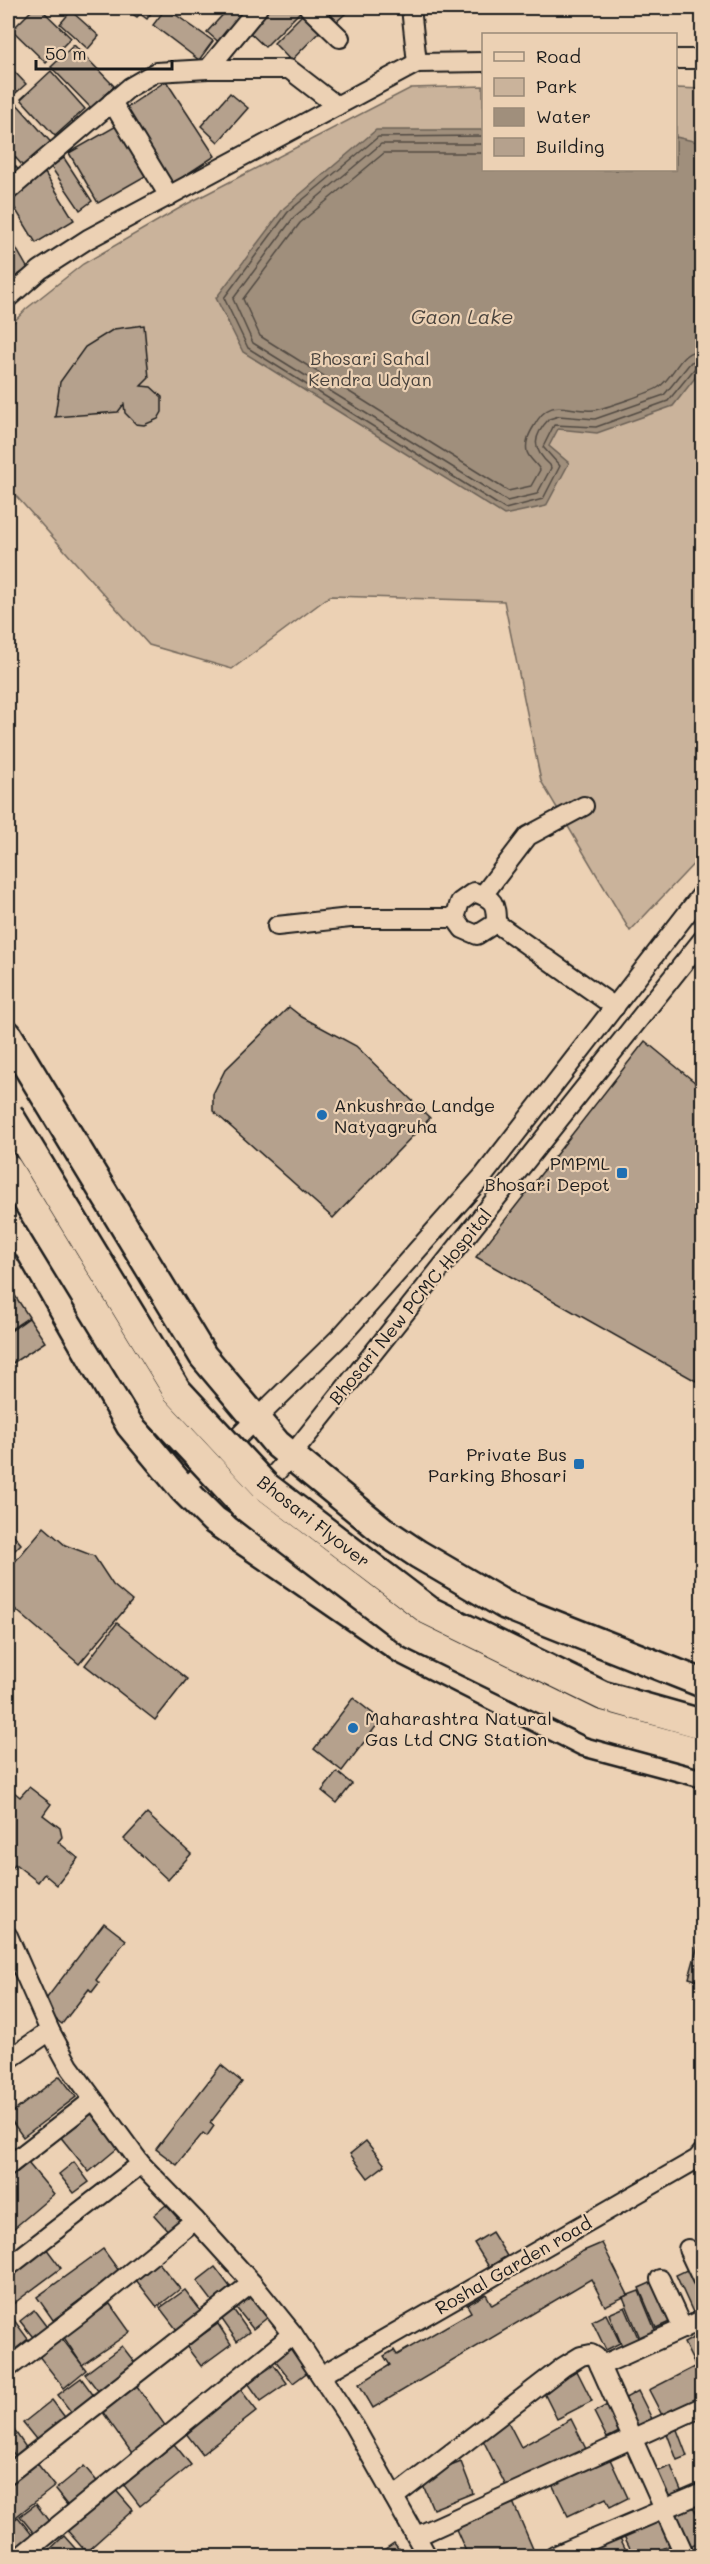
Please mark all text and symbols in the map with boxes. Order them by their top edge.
scale bar [36,33,172,71]
legend [482,33,677,171]
text: 50 m [45,41,87,65]
text: Road [536,44,581,68]
text: Park [536,74,577,98]
text: Water [536,104,591,128]
text: Building [536,134,604,158]
water label: Gaon Lake [411,303,513,329]
park label: Bhosari Sahal Kendra Udyan [308,346,432,391]
place label: Ankushrao Landge Natyagruha [334,1093,495,1138]
marker: Ankushrao Landge Natyagruha [315,1108,329,1122]
place label: PMPML Bhosari Depot [485,1151,611,1196]
marker: PMPML Bhosari Depot [615,1166,629,1180]
street label: Bhosari New PCMC Hospital [323,1203,497,1409]
place label: Private Bus Parking Bhosari [428,1442,567,1487]
marker: Private Bus Parking Bhosari [572,1457,586,1471]
street label: Bhosari Flyover [253,1469,375,1573]
place label: Maharashtra Natural Gas Ltd CNG Station [365,1706,552,1751]
marker: Maharashtra Natural Gas Ltd CNG Station [346,1721,360,1735]
street label: Roshal Garden road [430,2210,596,2320]

